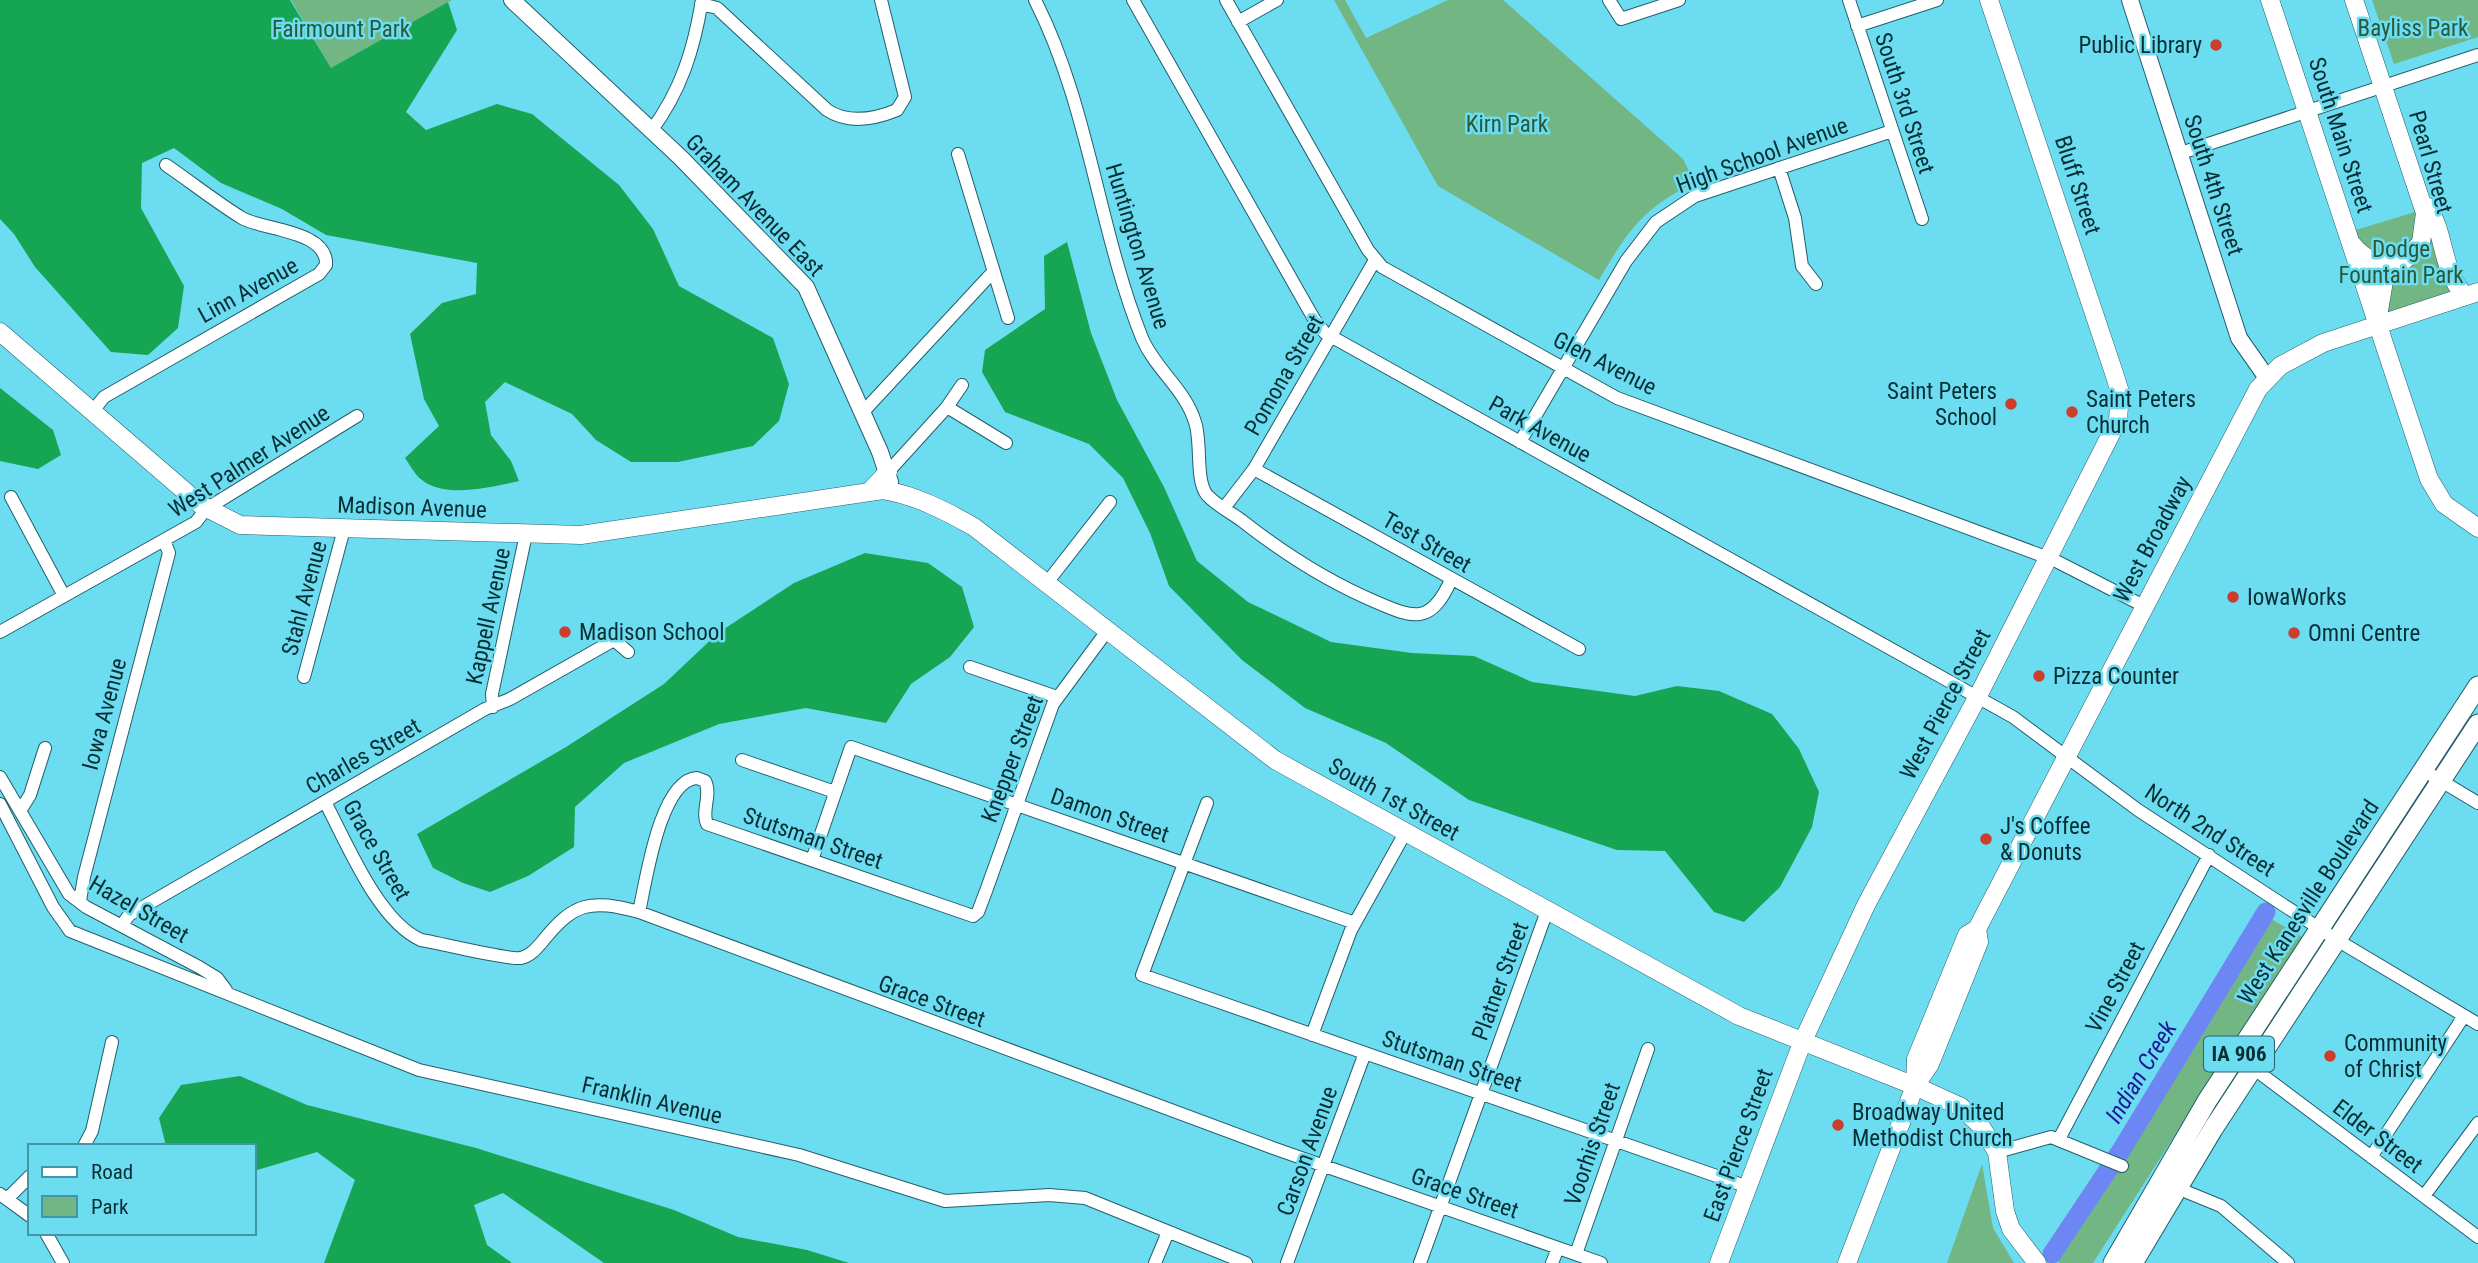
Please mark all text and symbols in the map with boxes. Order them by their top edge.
park label: Bayliss Park [2358,15,2469,42]
park label: Fairmount Park [272,16,411,43]
street label: South 3rd Street [1869,29,1940,177]
place label: Public Library [2078,32,2202,59]
marker: Public Library [2208,37,2224,53]
street label: South Main Street [2303,54,2378,216]
street label: Pearl Street [2403,108,2458,217]
park label: Kirn Park [1466,111,1549,138]
street label: South 4th Street [2178,111,2249,259]
street label: High School Avenue [1673,112,1852,199]
street label: Graham Avenue East [680,129,829,282]
street label: Bluff Street [2049,132,2106,238]
street label: Huntington Avenue [1099,160,1176,332]
park label: Dodge Fountain Park [2338,236,2464,289]
street label: Linn Avenue [194,252,303,329]
street label: Pomona Street [1239,310,1330,440]
street label: Glen Avenue [1549,326,1661,401]
place label: Saint Peters School [1887,378,1997,431]
place label: Saint Peters Church [2086,386,2196,439]
street label: Park Avenue [1484,390,1596,469]
marker: Saint Peters School [2003,396,2019,412]
street label: West Palmer Avenue [164,399,335,523]
marker: Saint Peters Church [2064,404,2080,420]
street label: West Broadway [2108,471,2197,607]
street label: Madison Avenue [337,491,487,524]
street label: Test Street [1378,506,1476,579]
street label: Stahl Avenue [276,538,333,658]
street label: Kappell Avenue [461,545,516,687]
place label: IowaWorks [2247,584,2347,611]
marker: IowaWorks [2225,589,2241,605]
place label: Madison School [579,619,725,646]
place label: Omni Centre [2308,620,2420,647]
marker: Madison School [557,624,573,640]
street label: West Pierce Street [1894,624,1996,784]
marker: Omni Centre [2286,625,2302,641]
street label: Iowa Avenue [77,655,132,773]
place label: Pizza Counter [2053,663,2179,690]
marker: Pizza Counter [2031,668,2047,684]
street label: Knepper Street [976,692,1049,827]
street label: Charles Street [301,713,425,800]
street label: South 1st Street [1324,752,1464,847]
street label: North 2nd Street [2140,778,2280,882]
street label: Damon Street [1047,783,1173,848]
street label: Grace Street [337,795,416,905]
street label: West Kanesville Boulevard [2232,795,2385,1010]
street label: Stutsman Street [740,802,886,875]
place label: J's Coffee & Donuts [2000,813,2090,866]
marker: J's Coffee & Donuts [1978,831,1994,847]
street label: Hazel Street [84,870,193,949]
street label: Platner Street [1467,918,1534,1044]
street label: Vine Street [2080,937,2151,1037]
street label: Grace Street [875,970,989,1033]
water label: Indian Creek [2100,1015,2183,1128]
street label: Stutsman Street [1379,1025,1525,1098]
place label: Community of Christ [2344,1030,2448,1083]
road number: IA 906 [2204,1036,2274,1072]
marker: Community of Christ [2322,1048,2338,1064]
street label: East Pierce Street [1698,1065,1779,1226]
street label: Franklin Avenue [579,1071,725,1130]
street label: Voorhis Street [1559,1079,1626,1209]
street label: Carson Avenue [1272,1083,1343,1220]
street label: Elder Street [2328,1094,2428,1179]
place label: Broadway United Methodist Church [1852,1099,2013,1152]
marker: Broadway United Methodist Church [1830,1117,1846,1133]
legend [28,1144,256,1235]
text: Road [91,1160,133,1184]
street label: Grace Street [1408,1163,1522,1224]
text: Park [91,1195,129,1219]

